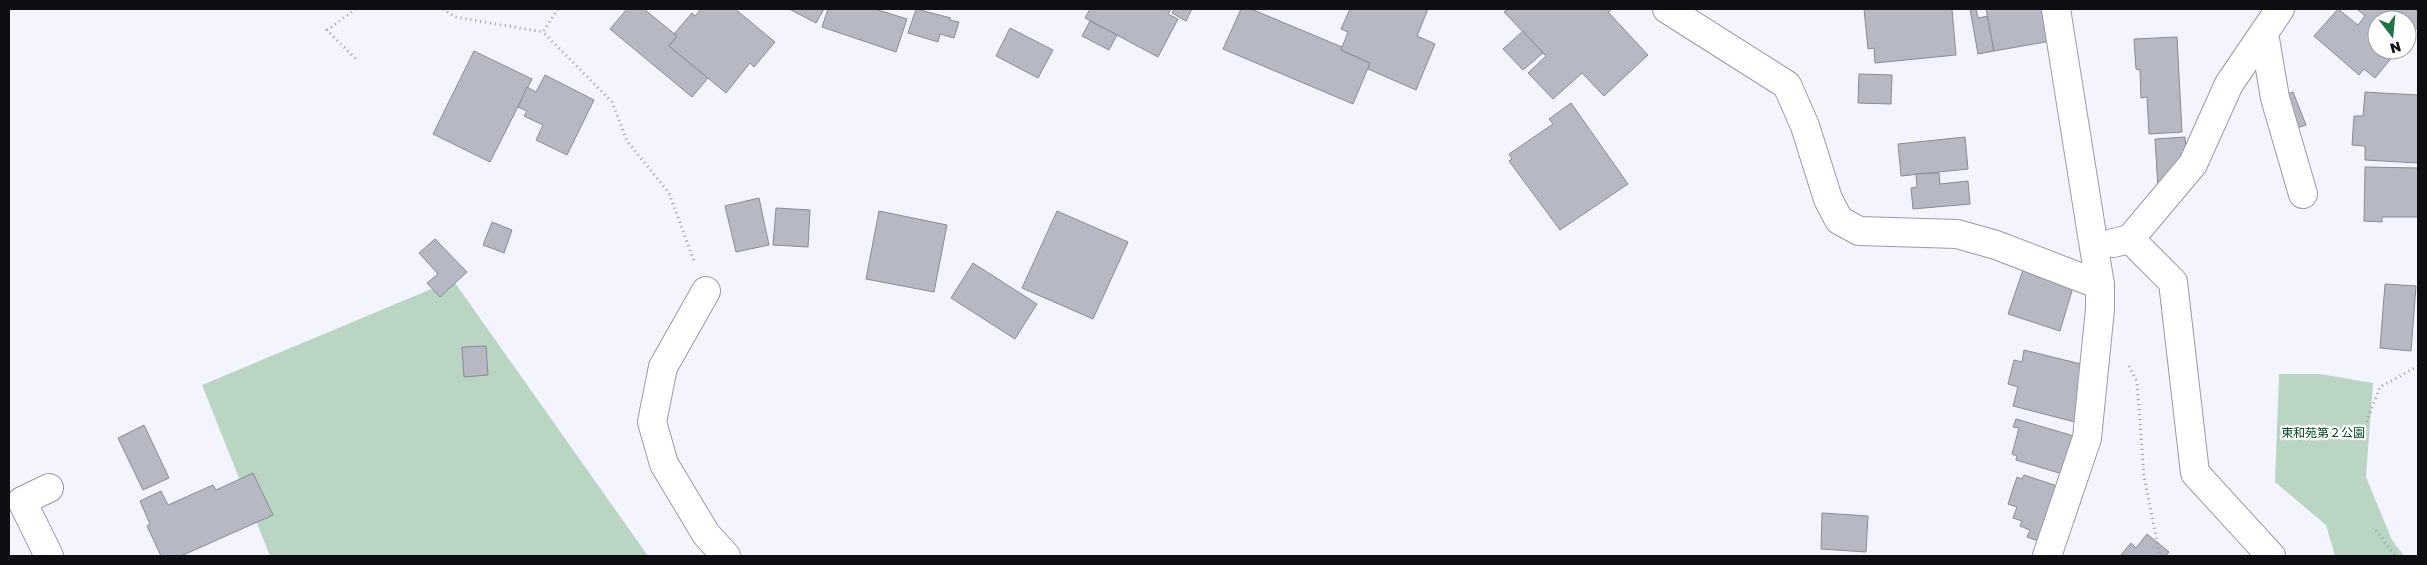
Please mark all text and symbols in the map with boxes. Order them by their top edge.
north arrow [2367,10,2417,60]
text: N [2388,38,2403,58]
park label: 東和苑第２公園 [2281,425,2365,440]

